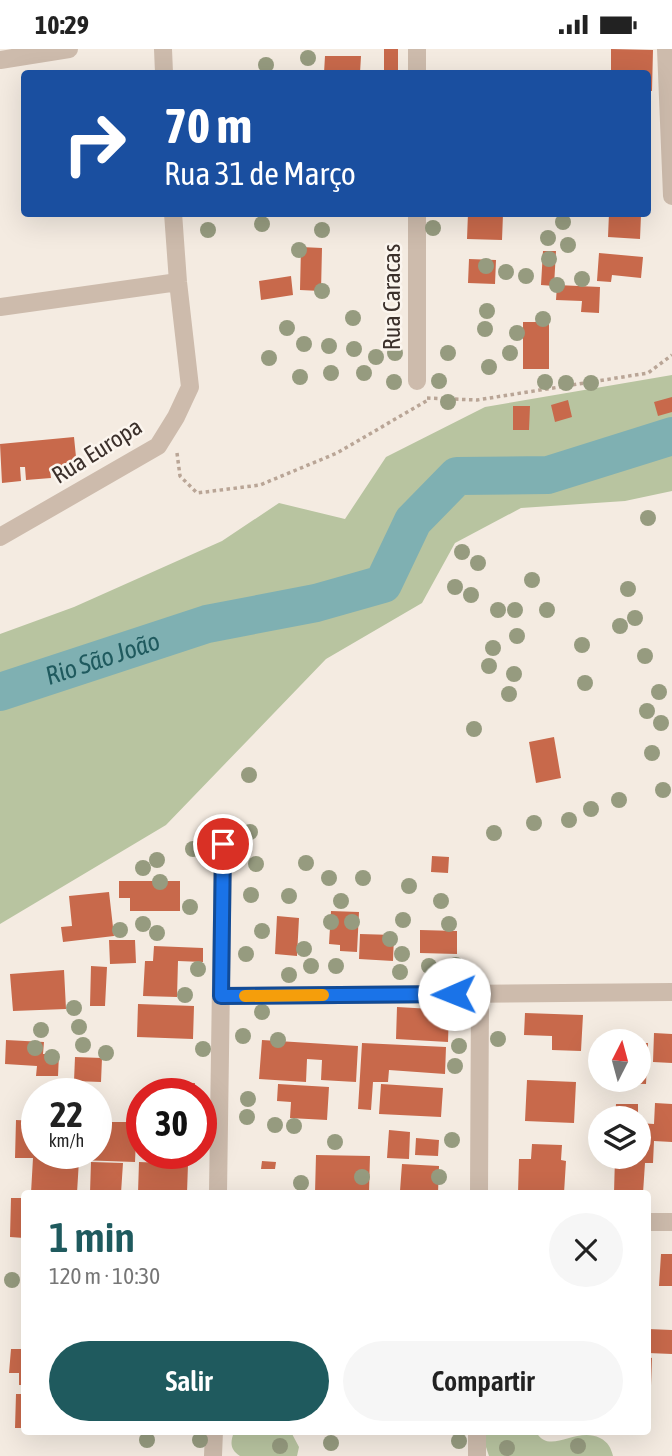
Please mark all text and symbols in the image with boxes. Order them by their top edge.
text: 10:29 [35,10,89,40]
text: 70 m [164,97,252,153]
icon: right [49,98,140,189]
text: Rua 31 de Março [164,155,356,192]
street label: Rua Caracas [378,244,405,350]
street label: Rua Europa [47,412,147,489]
water label: Rio São João [42,626,164,691]
pin [193,814,253,874]
icon: arrive [204,825,242,863]
position arrow [417,957,491,1031]
north arrow [588,1029,651,1092]
map controls [588,1029,651,1169]
speed limit sign: 30 [126,1078,217,1169]
text: 22 [50,1094,83,1134]
button: layers [588,1106,651,1169]
text: km/h [49,1130,84,1151]
text: 1 min [49,1213,135,1261]
button: close [549,1213,623,1287]
text: 120 m · 10:30 [49,1263,160,1289]
button: Salir [49,1341,329,1421]
button: Compartir [343,1341,623,1421]

